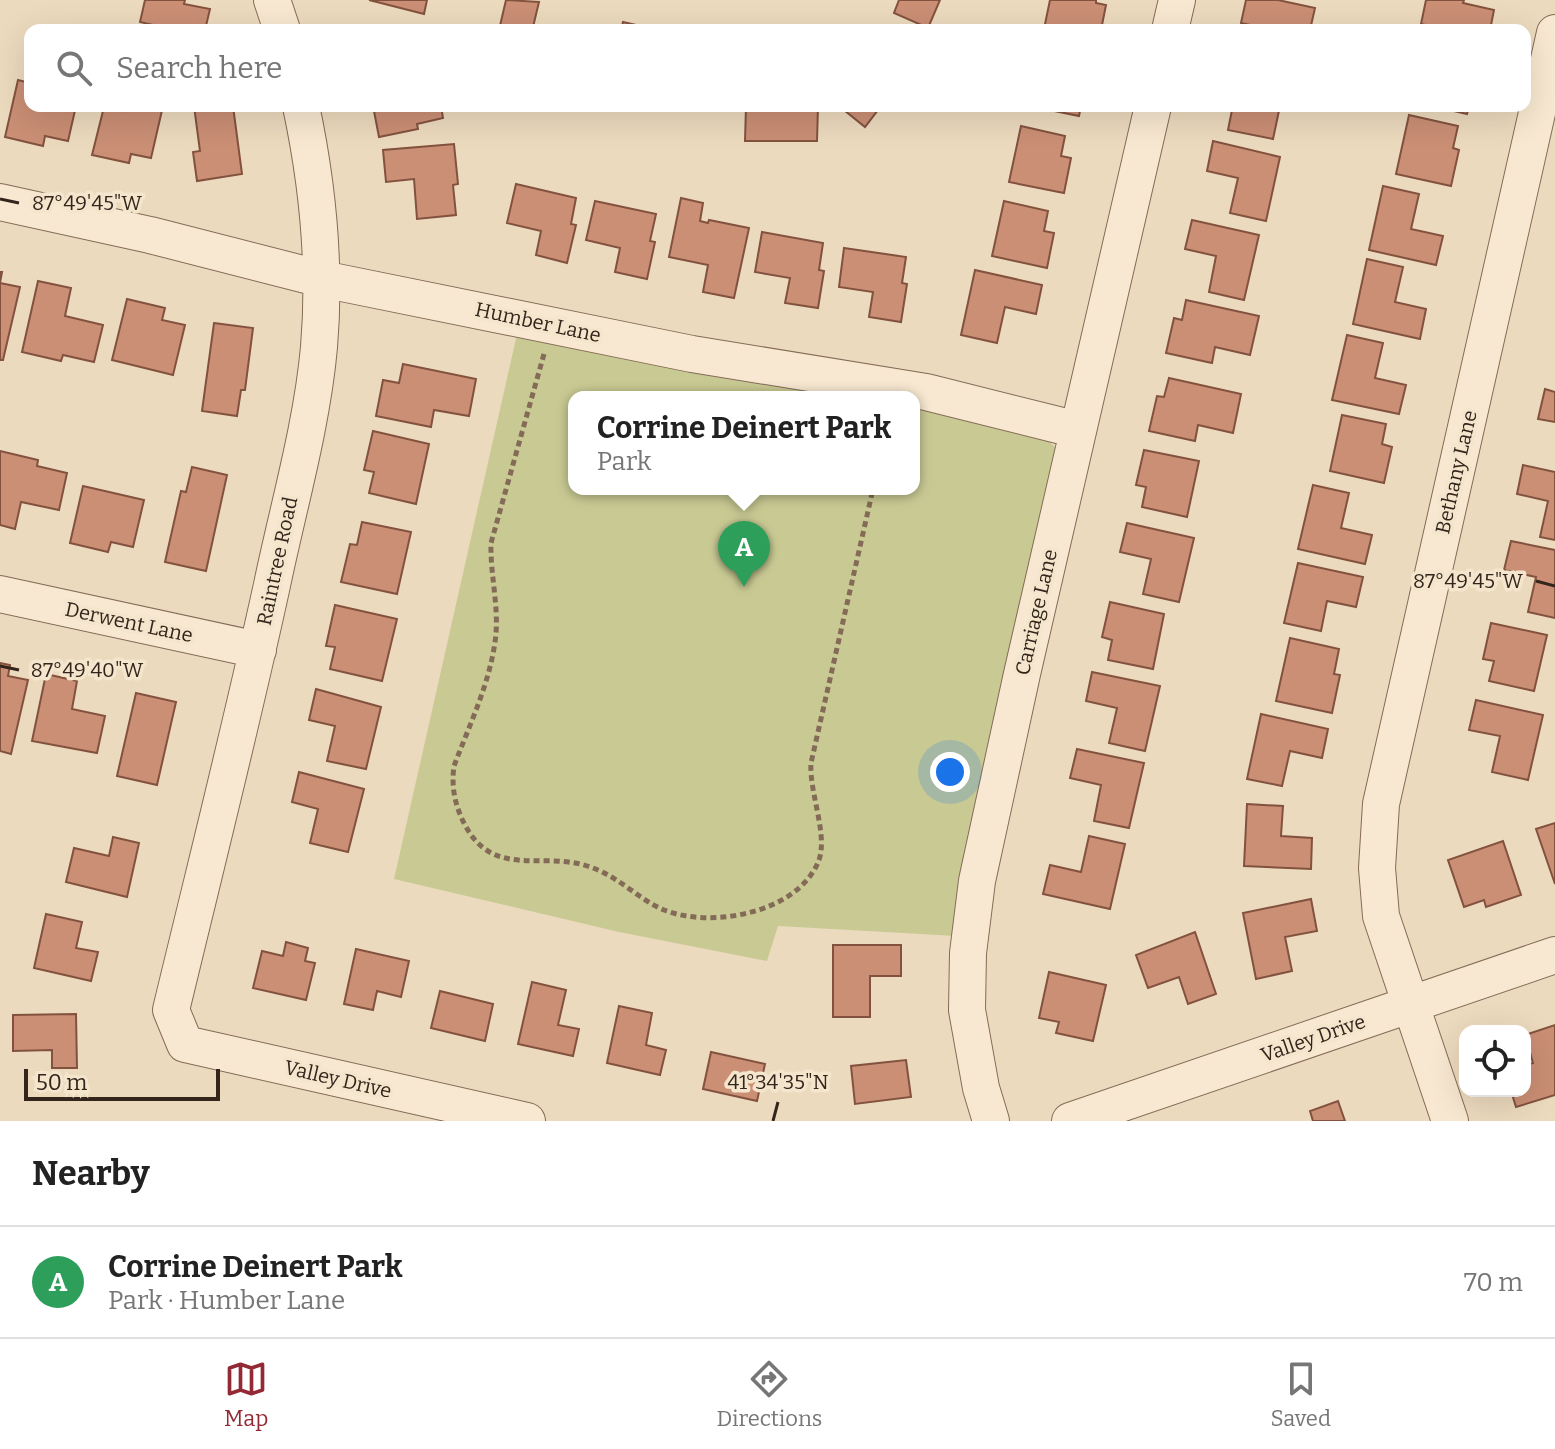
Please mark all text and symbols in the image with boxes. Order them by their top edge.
search box [24,24,1531,112]
icon: search [52,46,96,90]
text: Search here [116,50,283,86]
text: 87°49'45"W [32,191,143,215]
street label: Humber Lane [473,297,603,347]
popup [568,391,920,495]
street label: Bethany Lane [1430,408,1482,536]
text: Corrine Deinert Park [597,410,891,446]
text: Park [597,446,652,477]
street label: Raintree Road [252,494,302,628]
pin: A [718,521,770,587]
street label: Carriage Lane [1010,547,1062,677]
text: 87°49'45"W [1413,569,1524,593]
street label: Derwent Lane [63,597,195,647]
text: 87°49'40"W [31,658,144,682]
your location [930,752,970,792]
street label: Valley Drive [1258,1009,1368,1067]
map controls [1459,1025,1531,1097]
button: locate [1459,1025,1531,1097]
street label: Valley Drive [282,1055,394,1103]
scale bar [24,1065,220,1101]
text: 50 m [36,1069,87,1096]
text: 41°34'35"N [727,1070,829,1094]
text: Nearby [32,1153,150,1194]
text: Corrine Deinert Park [108,1249,403,1285]
text: A [49,1267,67,1298]
text: 70 m [1464,1267,1523,1298]
text: Park · Humber Lane [108,1285,345,1316]
tab: Map [224,1357,268,1432]
tab: Directions [717,1357,822,1432]
tab: Saved [1271,1357,1331,1432]

